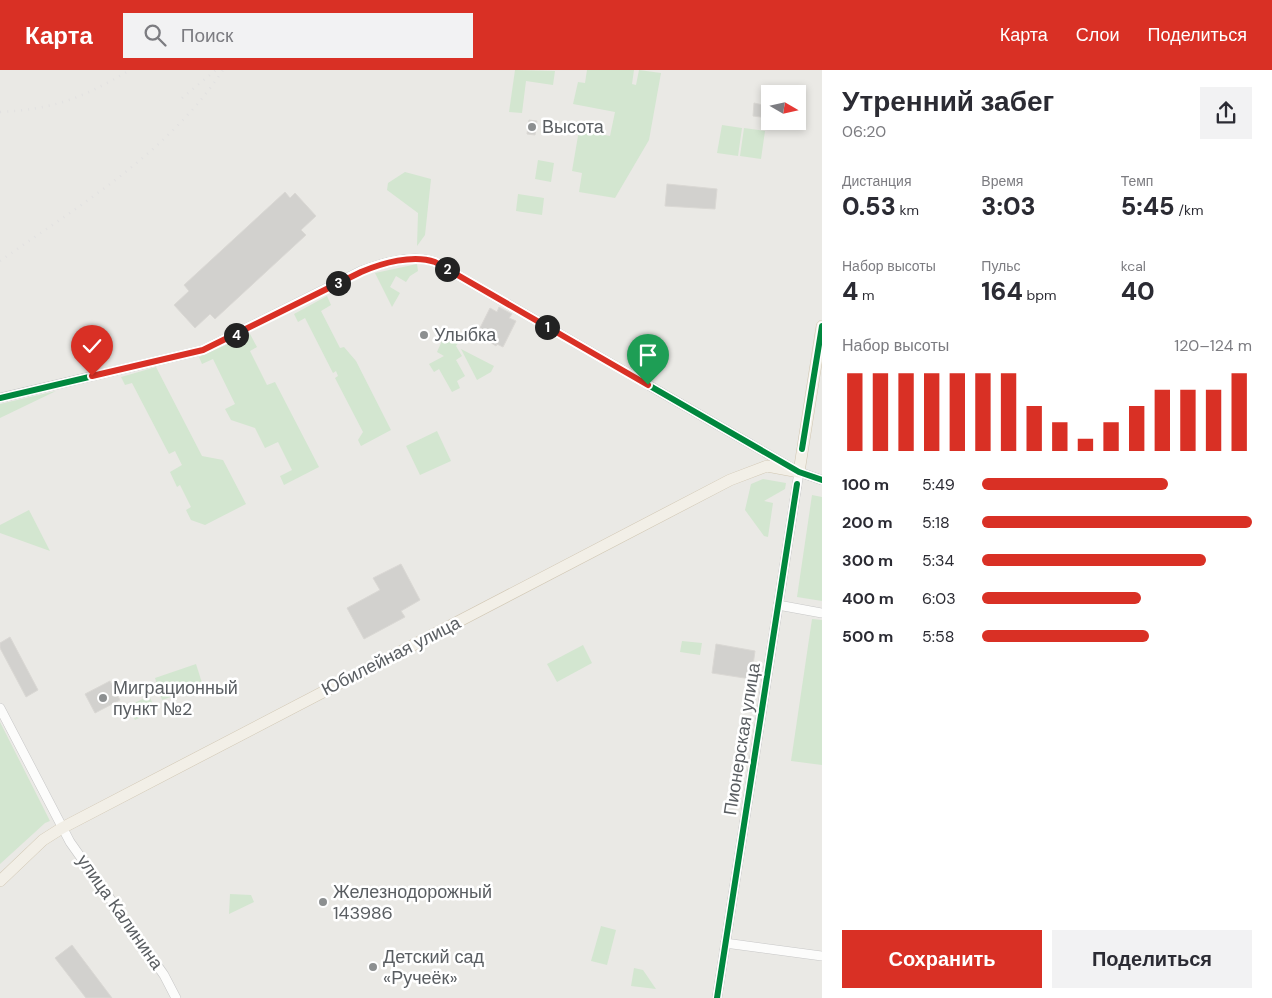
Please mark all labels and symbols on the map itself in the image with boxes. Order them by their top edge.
north arrow [761,85,806,130]
place label: Высота [542,115,605,139]
marker: Высота [526,121,538,133]
pin: 2 [434,256,460,282]
pin: 3 [326,270,350,296]
pin: 1 [534,314,560,340]
pin: 4 [224,322,248,348]
place label: Улыбка [434,323,497,347]
pin [71,325,113,376]
marker: Улыбка [418,329,430,341]
pin [627,334,669,385]
street label: Юбилейная улица [317,610,466,701]
street label: Пионерская улица [718,660,766,817]
place label: Миграционный пункт №2 [113,676,238,721]
marker: Миграционный пункт №2 [97,692,109,704]
street label: улица Калинина [71,850,169,975]
place label: Железнодорожный 143986 [333,880,492,925]
marker: Железнодорожный 143986 [317,896,329,908]
place label: Детский сад «Ручеёк» [383,945,484,990]
marker: Детский сад «Ручеёк» [367,961,379,973]

